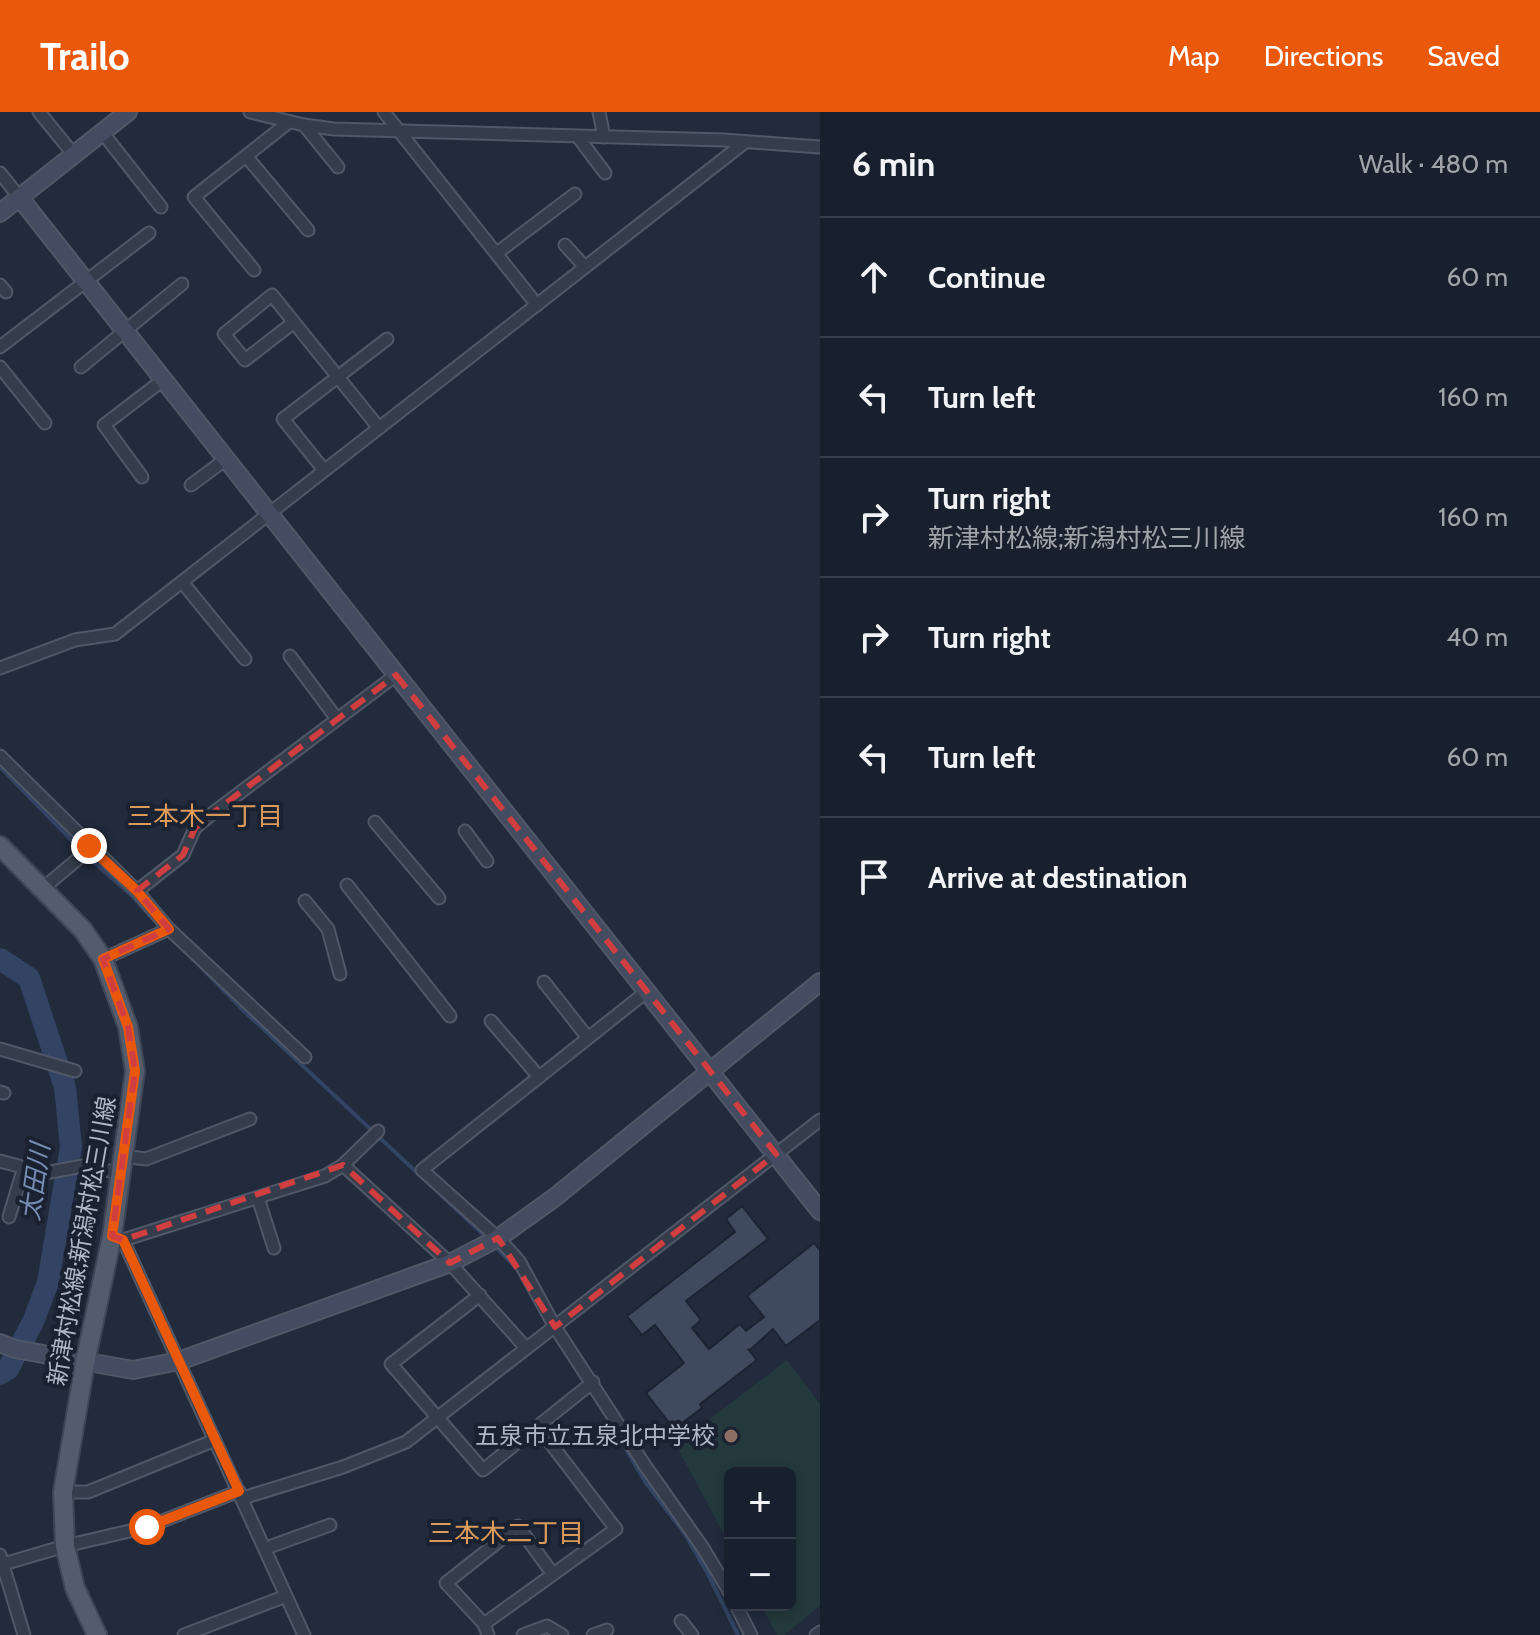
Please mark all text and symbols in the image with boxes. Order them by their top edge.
text: Trailo [40,33,130,80]
text: Map [1168,39,1220,73]
text: Directions [1264,39,1383,73]
text: Saved [1427,39,1500,73]
text: 6 min [852,143,935,185]
text: Walk · 480 m [1359,148,1508,180]
icon: ahead [852,255,896,299]
text: Continue [928,259,1045,296]
text: 60 m [1446,261,1508,293]
icon: left [852,375,896,419]
text: Turn left [928,379,1036,416]
text: 160 m [1438,381,1508,413]
text: Turn right [928,480,1051,517]
icon: right [852,495,896,539]
text: 160 m [1438,501,1508,533]
text: 新津村松線;新潟村松三川線 [928,522,1246,554]
icon: right [852,615,896,659]
text: Turn right [928,619,1051,656]
text: 40 m [1446,621,1508,653]
icon: left [852,735,896,779]
text: Turn left [928,739,1036,776]
text: 60 m [1446,741,1508,773]
district label: 三本木一丁目 [127,800,283,832]
route end [71,828,107,864]
icon: arrive [852,855,896,899]
text: Arrive at destination [928,859,1188,896]
street label: 新津村松線;新潟村松三川線 [42,1094,121,1388]
water label: 太田川 [14,1138,57,1223]
place label: 五泉市立五泉北中学校 [475,1421,715,1450]
marker: 五泉市立五泉北中学校 [722,1427,740,1445]
map controls [724,1467,796,1611]
button: + [724,1467,796,1539]
route start [129,1509,165,1545]
district label: 三本木二丁目 [428,1517,584,1549]
button: − [724,1539,796,1611]

